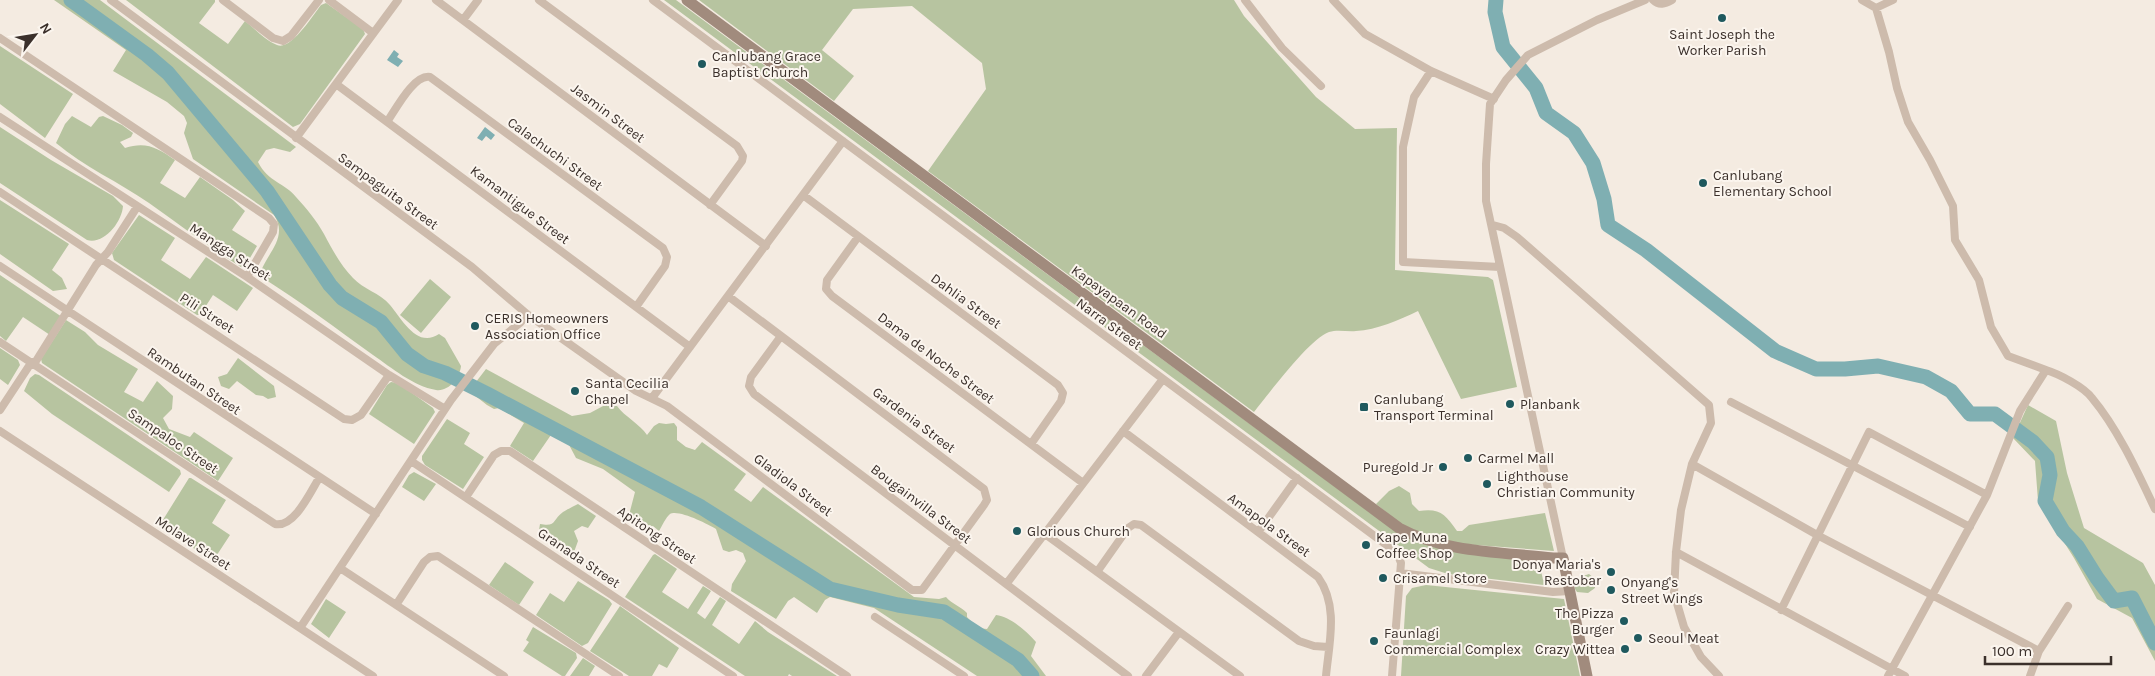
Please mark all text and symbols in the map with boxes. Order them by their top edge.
north arrow [10,10,60,60]
marker: Saint Joseph the Worker Parish [1716,12,1728,24]
text: N [36,20,56,37]
place label: Saint Joseph the Worker Parish [1669,26,1775,59]
place label: Canlubang Grace Baptist Church [712,48,821,81]
marker: Canlubang Grace Baptist Church [696,58,708,70]
street label: Jasmin Street [568,80,648,146]
street label: Calachuchi Street [504,114,606,194]
street label: Sampaguita Street [334,149,442,233]
street label: Kamantigue Street [467,162,573,248]
place label: Canlubang Elementary School [1713,167,1832,200]
marker: Canlubang Elementary School [1697,177,1709,189]
street label: Mangga Street [186,219,274,285]
street label: Kapayapaan Road [1068,262,1170,342]
street label: Dahlia Street [927,270,1005,332]
street label: Pili Street [176,289,238,337]
street label: Narra Street [1073,295,1145,353]
street label: Dama de Noche Street [874,309,998,407]
place label: CERIS Homeowners Association Office [485,310,609,343]
marker: CERIS Homeowners Association Office [469,320,481,332]
street label: Rambutan Street [144,343,244,419]
place label: Santa Cecilia Chapel [585,375,669,408]
street label: Gardenia Street [869,383,959,457]
marker: Santa Cecilia Chapel [569,385,581,397]
place label: Canlubang Transport Terminal [1374,391,1494,424]
place label: Planbank [1520,396,1580,413]
marker: Planbank [1504,398,1516,410]
marker: Canlubang Transport Terminal [1358,401,1370,413]
street label: Sampaloc Street [124,404,222,478]
street label: Gladiola Street [750,450,836,520]
place label: Carmel Mall [1478,450,1554,467]
marker: Carmel Mall [1462,452,1474,464]
place label: Puregold Jr [1363,459,1434,476]
street label: Bougainvilla Street [867,461,975,547]
marker: Puregold Jr [1437,461,1449,473]
place label: Lighthouse Christian Community [1497,468,1635,501]
marker: Lighthouse Christian Community [1481,478,1493,490]
street label: Amapola Street [1224,489,1314,561]
street label: Apitong Street [614,502,700,568]
street label: Molave Street [152,512,234,574]
place label: Glorious Church [1027,523,1130,540]
street label: Granada Street [535,524,623,592]
marker: Glorious Church [1011,525,1023,537]
place label: Kape Muna Coffee Shop [1376,529,1452,562]
marker: Kape Muna Coffee Shop [1360,539,1372,551]
place label: Donya Maria's Restobar [1512,556,1602,589]
marker: Donya Maria's Restobar [1605,566,1617,578]
place label: Crisamel Store [1393,570,1487,587]
marker: Crisamel Store [1377,572,1389,584]
place label: Onyang's Street Wings [1621,574,1703,607]
marker: Onyang's Street Wings [1605,584,1617,596]
place label: The Pizza Burger [1555,605,1615,638]
marker: The Pizza Burger [1618,615,1630,627]
place label: Faunlagi Commercial Complex [1384,625,1521,658]
place label: Seoul Meat [1648,630,1719,647]
marker: Seoul Meat [1632,632,1644,644]
scale bar [1985,634,2111,666]
marker: Faunlagi Commercial Complex [1368,635,1380,647]
place label: Crazy Wittea [1535,641,1615,658]
text: 100 m [1992,642,2032,660]
marker: Crazy Wittea [1619,643,1631,655]

